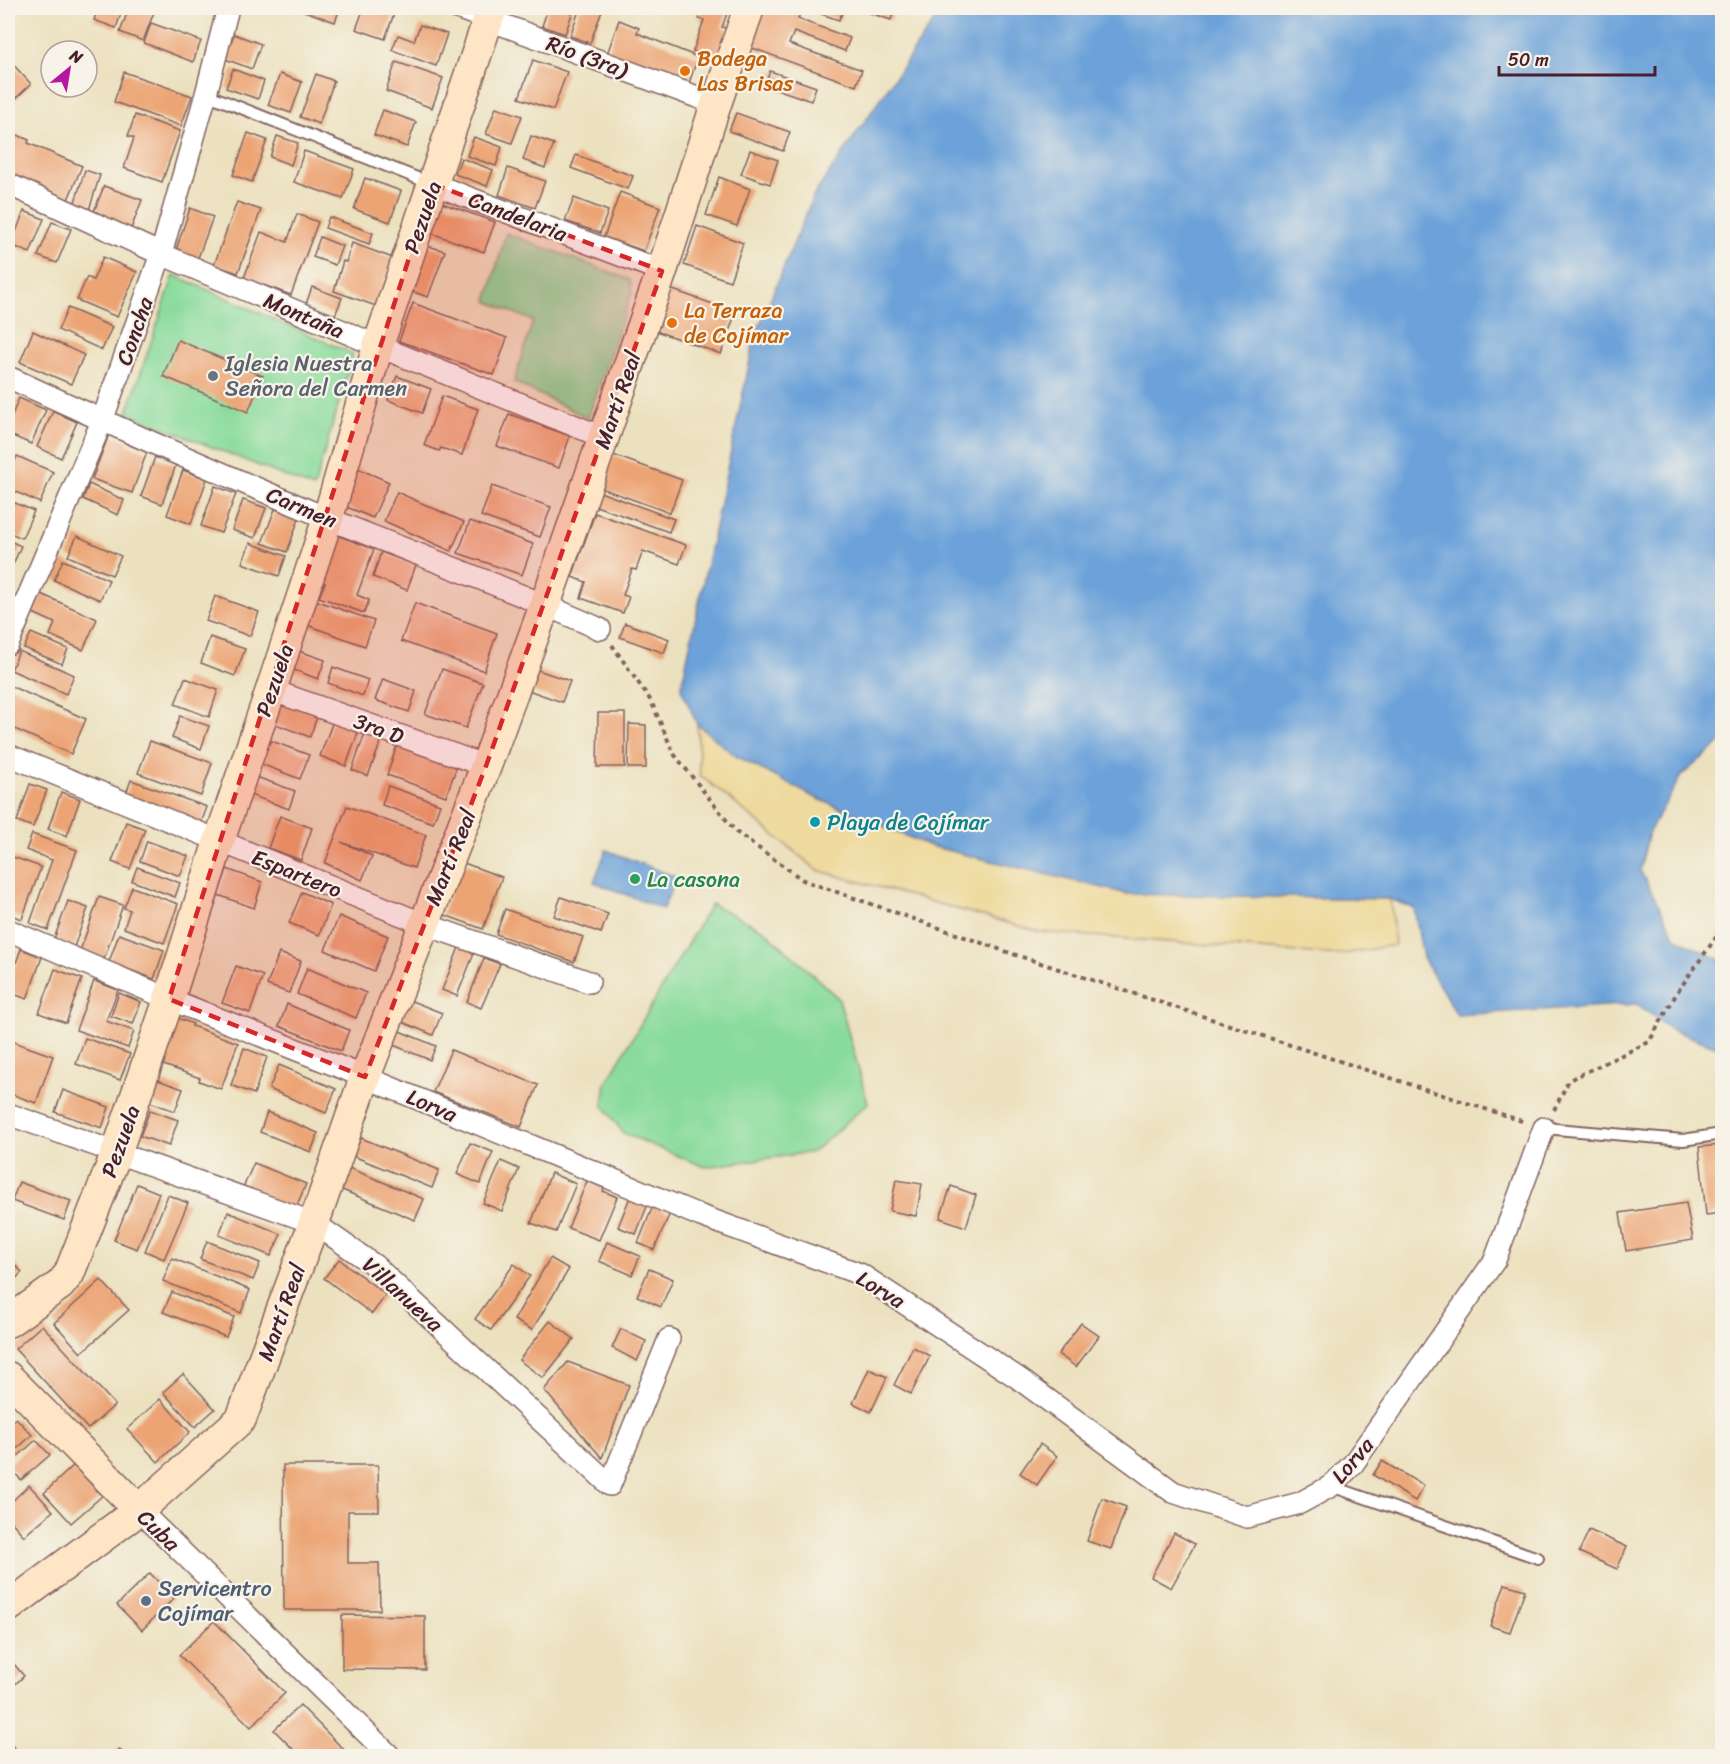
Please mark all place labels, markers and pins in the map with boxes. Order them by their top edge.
place label: Bodega Las Brisas [697,39,794,103]
marker: Bodega Las Brisas [678,64,692,78]
place label: La Terraza de Cojímar [684,291,790,355]
marker: La Terraza de Cojímar [665,316,679,330]
place label: Iglesia Nuestra Señora del Carmen [224,344,407,408]
marker: Iglesia Nuestra Señora del Carmen [206,369,220,383]
place label: Playa de Cojímar [827,803,990,842]
marker: Playa de Cojímar [808,815,822,829]
place label: La casona [647,860,740,899]
marker: La casona [628,872,642,886]
place label: Servicentro Cojímar [158,1569,272,1633]
marker: Servicentro Cojímar [139,1594,153,1608]

